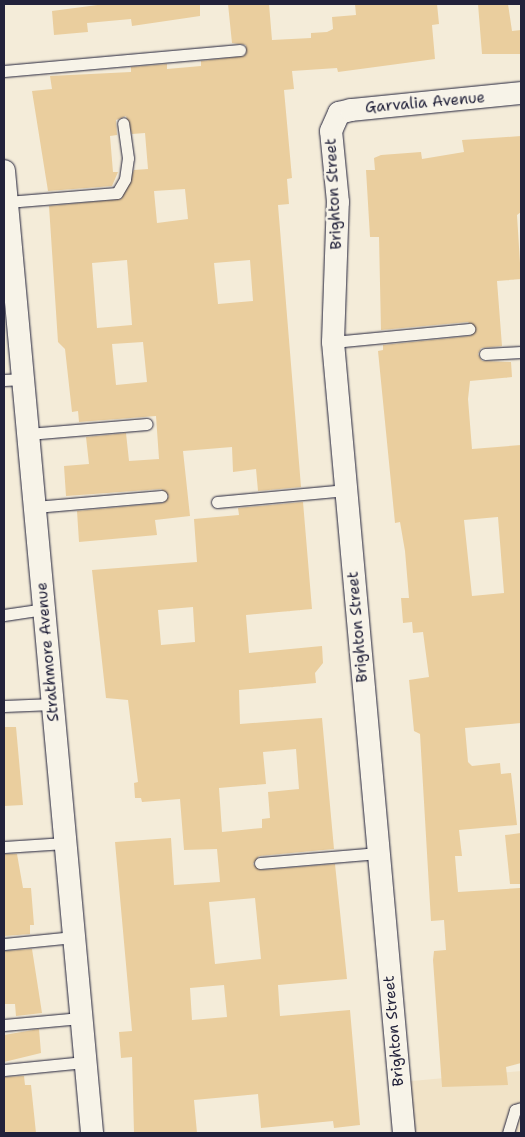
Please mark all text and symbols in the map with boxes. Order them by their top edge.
street label: Garvalia Avenue [364,89,486,117]
street label: Brighton Street [322,138,346,250]
street label: Brighton Street [344,571,372,683]
street label: Strathmore Avenue [33,582,63,722]
street label: Brighton Street [380,975,408,1087]

